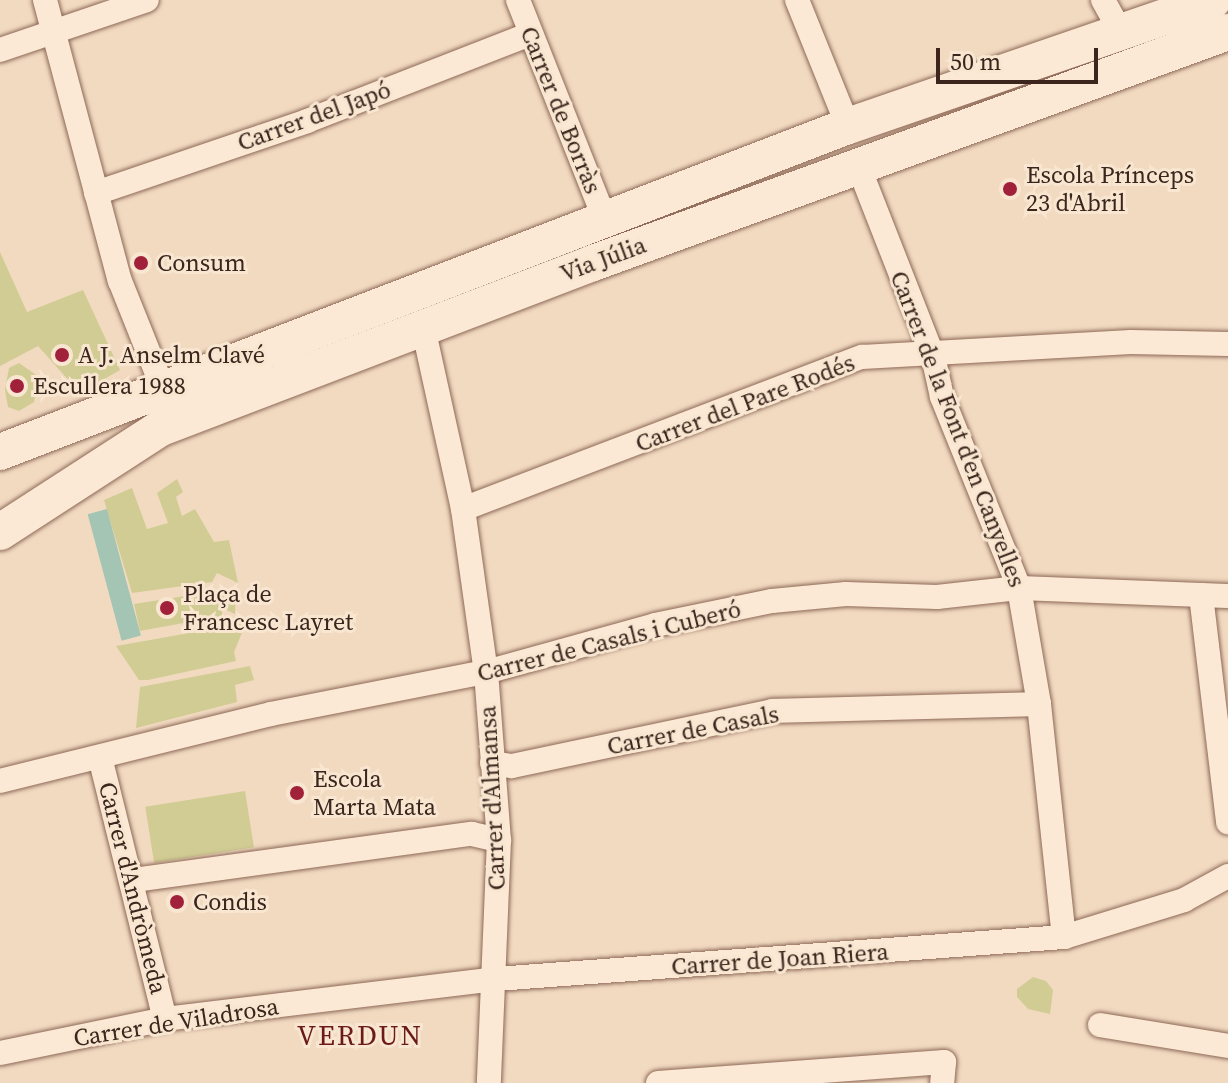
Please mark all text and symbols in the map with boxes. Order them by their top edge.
street label: Carrer de Borràs [514,22,608,198]
scale bar [940,32,1102,82]
text: 50 m [950,45,1001,78]
street label: Carrer del Japó [233,75,395,157]
place label: Escola Prínceps 23 d'Abril [1026,161,1194,217]
marker: Escola Prínceps 23 d'Abril [1001,180,1019,198]
street label: Via Júlia [556,230,650,288]
place label: Consum [157,249,246,277]
marker: Consum [132,254,150,272]
street label: Carrer de la Font d'en Canyelles [884,267,1032,591]
place label: A J. Anselm Clavé [78,341,265,369]
marker: A J. Anselm Clavé [53,346,71,364]
street label: Carrer del Pare Rodés [631,348,859,458]
place label: Escullera 1988 [33,372,186,400]
marker: Escullera 1988 [8,377,26,395]
place label: Plaça de Francesc Layret [183,580,353,636]
street label: Carrer de Casals i Cuberó [474,594,744,688]
marker: Plaça de Francesc Layret [158,599,176,617]
street label: Carrer de Casals [605,699,781,761]
street label: Carrer d'Almansa [473,705,511,891]
place label: Escola Marta Mata [313,765,436,821]
street label: Carrer d'Andròmeda [93,779,173,997]
marker: Escola Marta Mata [288,784,306,802]
place label: Condis [193,888,267,916]
marker: Condis [168,893,186,911]
street label: Carrer de Joan Riera [670,937,890,981]
street label: Carrer de Viladrosa [71,992,281,1052]
district label: VERDUN [297,1018,423,1052]

